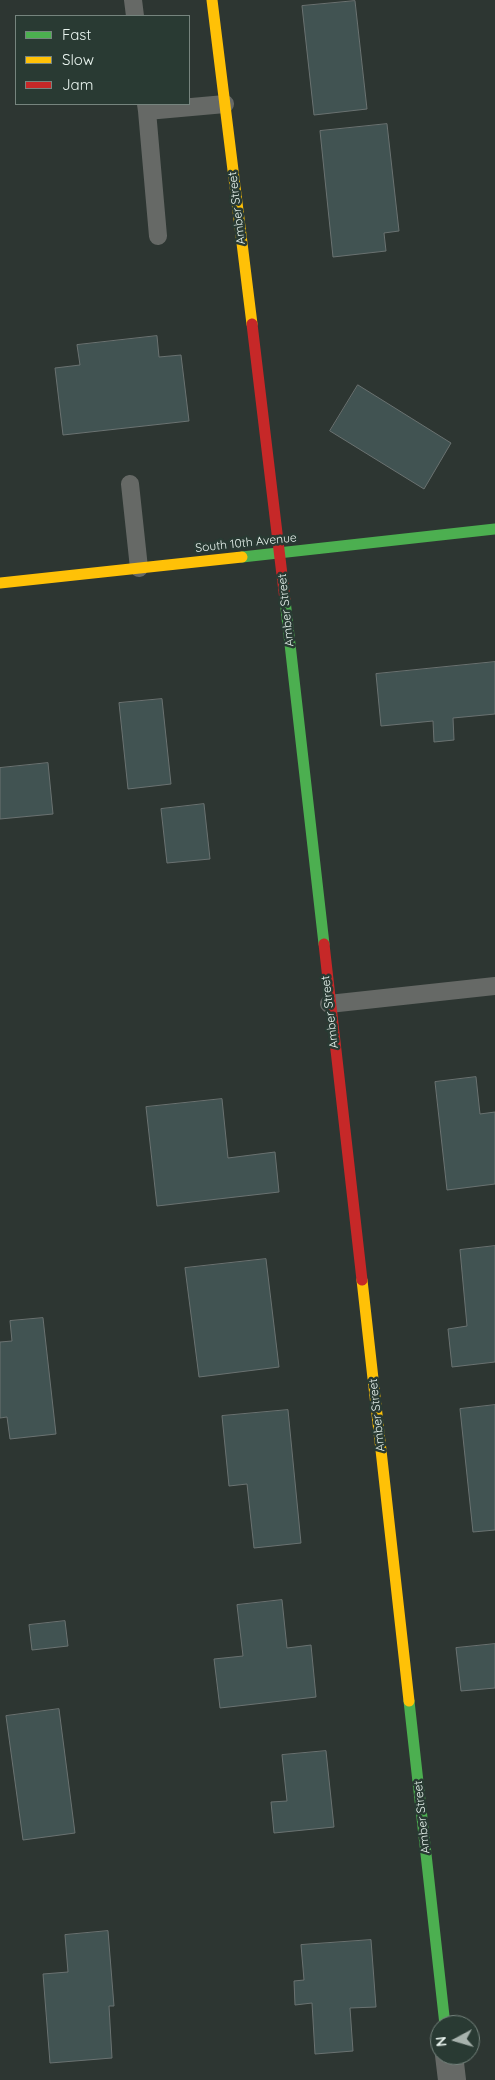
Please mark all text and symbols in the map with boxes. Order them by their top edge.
legend [15,15,190,105]
text: Fast [62,25,91,44]
text: Slow [62,50,94,69]
text: Jam [62,75,93,94]
street label: Amber Street [225,171,249,245]
street label: South 10th Avenue [195,531,297,555]
street label: Amber Street [275,573,297,647]
street label: Amber Street [318,975,342,1049]
street label: Amber Street [366,1378,388,1452]
street label: Amber Street [411,1780,433,1854]
north arrow [430,2015,480,2065]
text: N [432,2035,451,2048]

